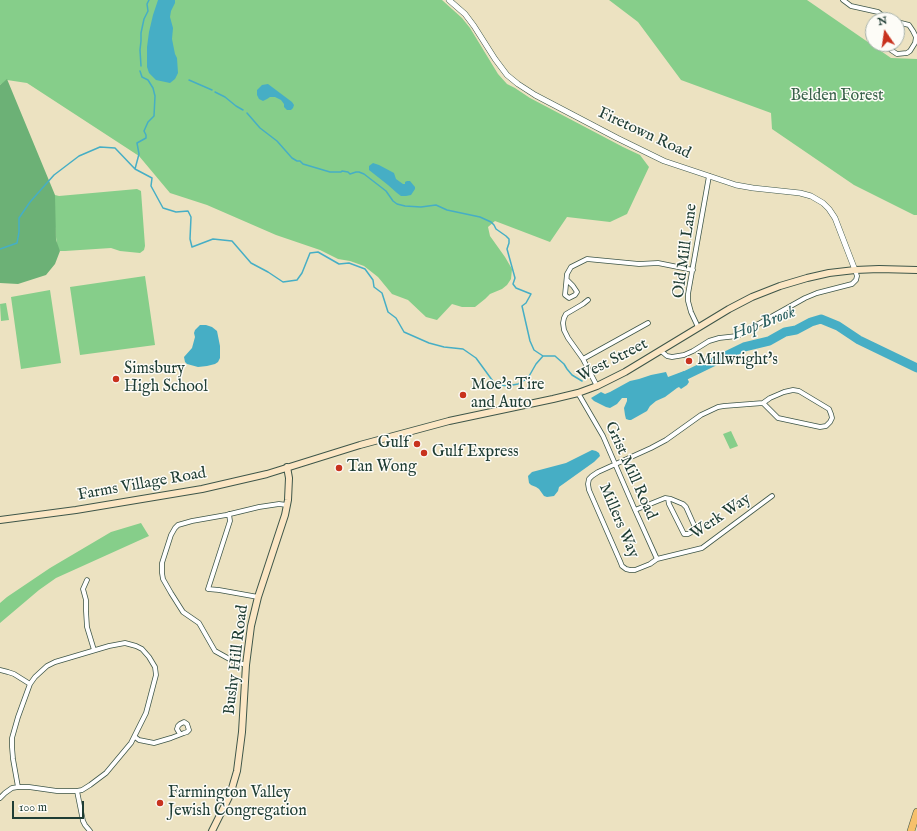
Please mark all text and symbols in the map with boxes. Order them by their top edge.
north arrow [865,12,905,52]
text: N [876,13,889,29]
park label: Belden Forest [790,87,884,107]
street label: Firetown Road [595,104,693,164]
street label: Old Mill Lane [670,202,702,300]
water label: Hop Brook [729,303,799,345]
street label: West Street [575,335,651,387]
place label: Millwright's [697,351,778,371]
marker: Millwright's [684,356,694,366]
place label: Simsbury High School [124,360,208,398]
marker: Simsbury High School [111,374,121,384]
place label: Moe's Tire and Auto [471,376,544,414]
marker: Moe's Tire and Auto [458,390,468,400]
street label: Grist Mill Road [600,419,660,523]
place label: Gulf [378,434,409,454]
marker: Gulf [412,439,422,449]
place label: Gulf Express [432,443,519,463]
marker: Gulf Express [419,448,429,458]
place label: Tan Wong [347,458,417,478]
marker: Tan Wong [334,463,344,473]
street label: Farms Village Road [76,464,208,506]
street label: Millers Way [594,481,642,561]
street label: Werk Way [687,490,755,544]
street label: Bushy Hill Road [221,604,253,716]
place label: Farmington Valley Jewish Congregation [168,784,307,822]
scale bar [14,793,86,819]
marker: Farmington Valley Jewish Congregation [155,798,165,808]
text: 100 m [19,800,47,815]

